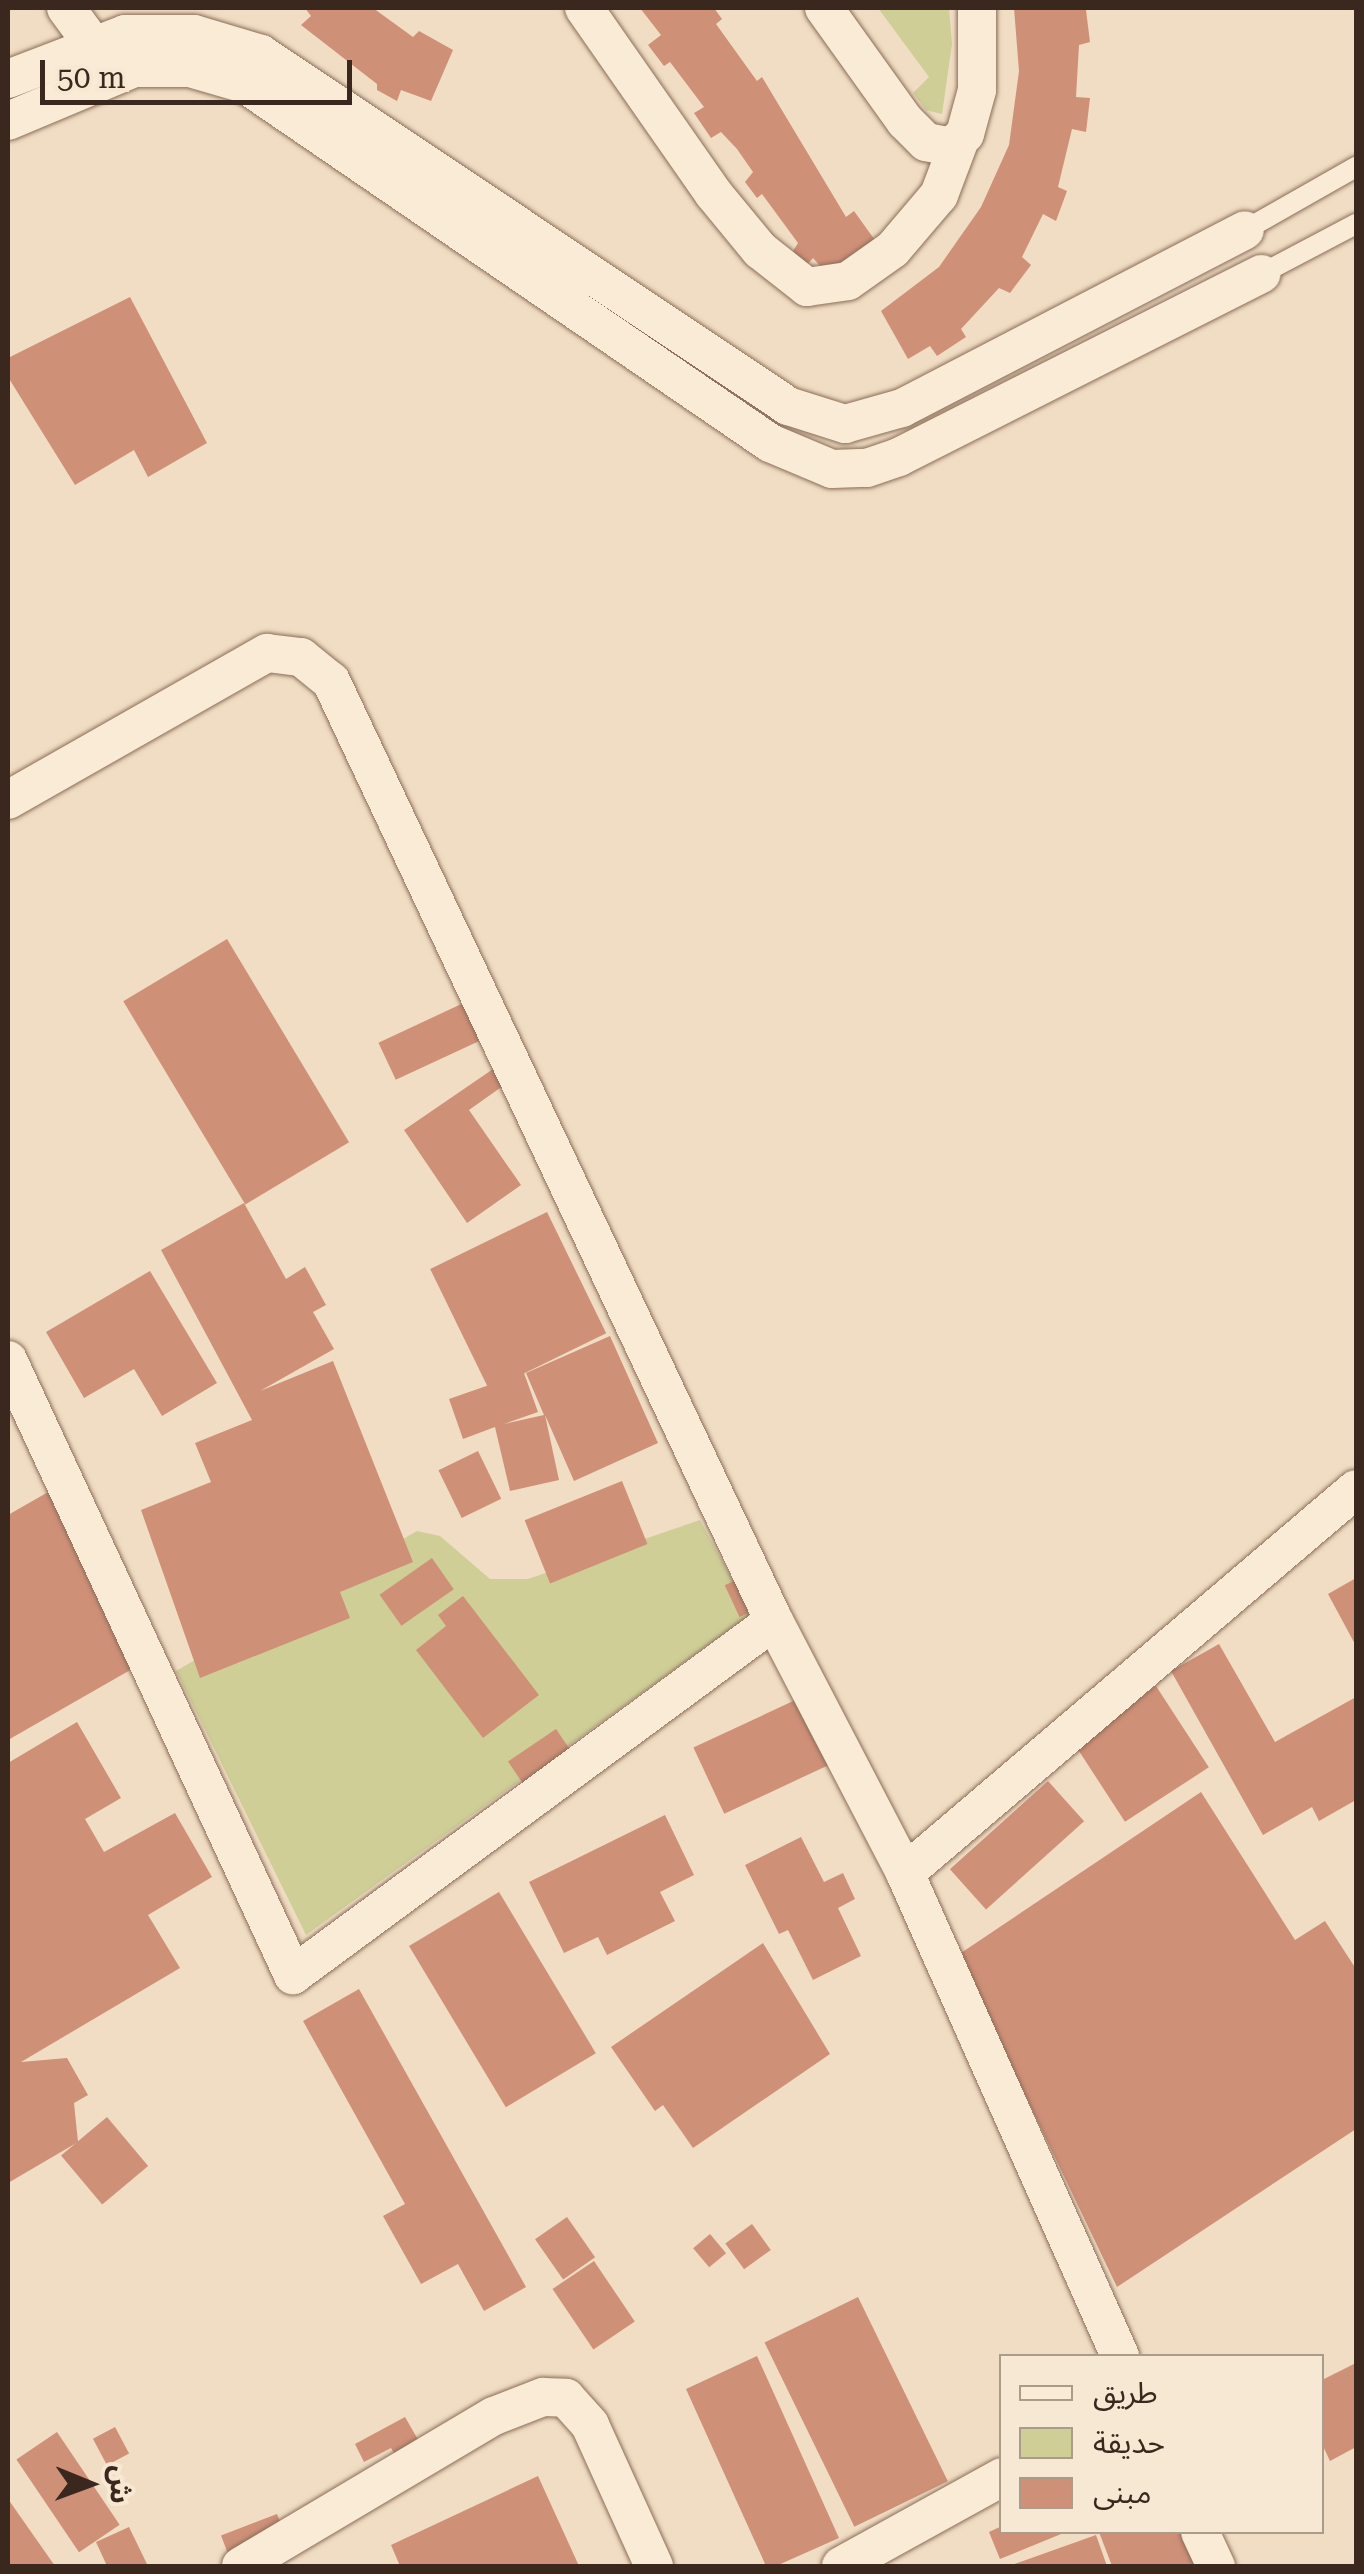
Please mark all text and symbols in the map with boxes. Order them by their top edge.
scale bar [45,40,358,102]
text: 50 m [57,60,126,95]
legend [999,2354,1324,2534]
text: طريق [1093,2375,1158,2410]
text: حديقة [1093,2425,1165,2460]
north arrow [40,2434,140,2534]
text: ش [104,2465,137,2504]
text: مبنى [1093,2475,1151,2510]

